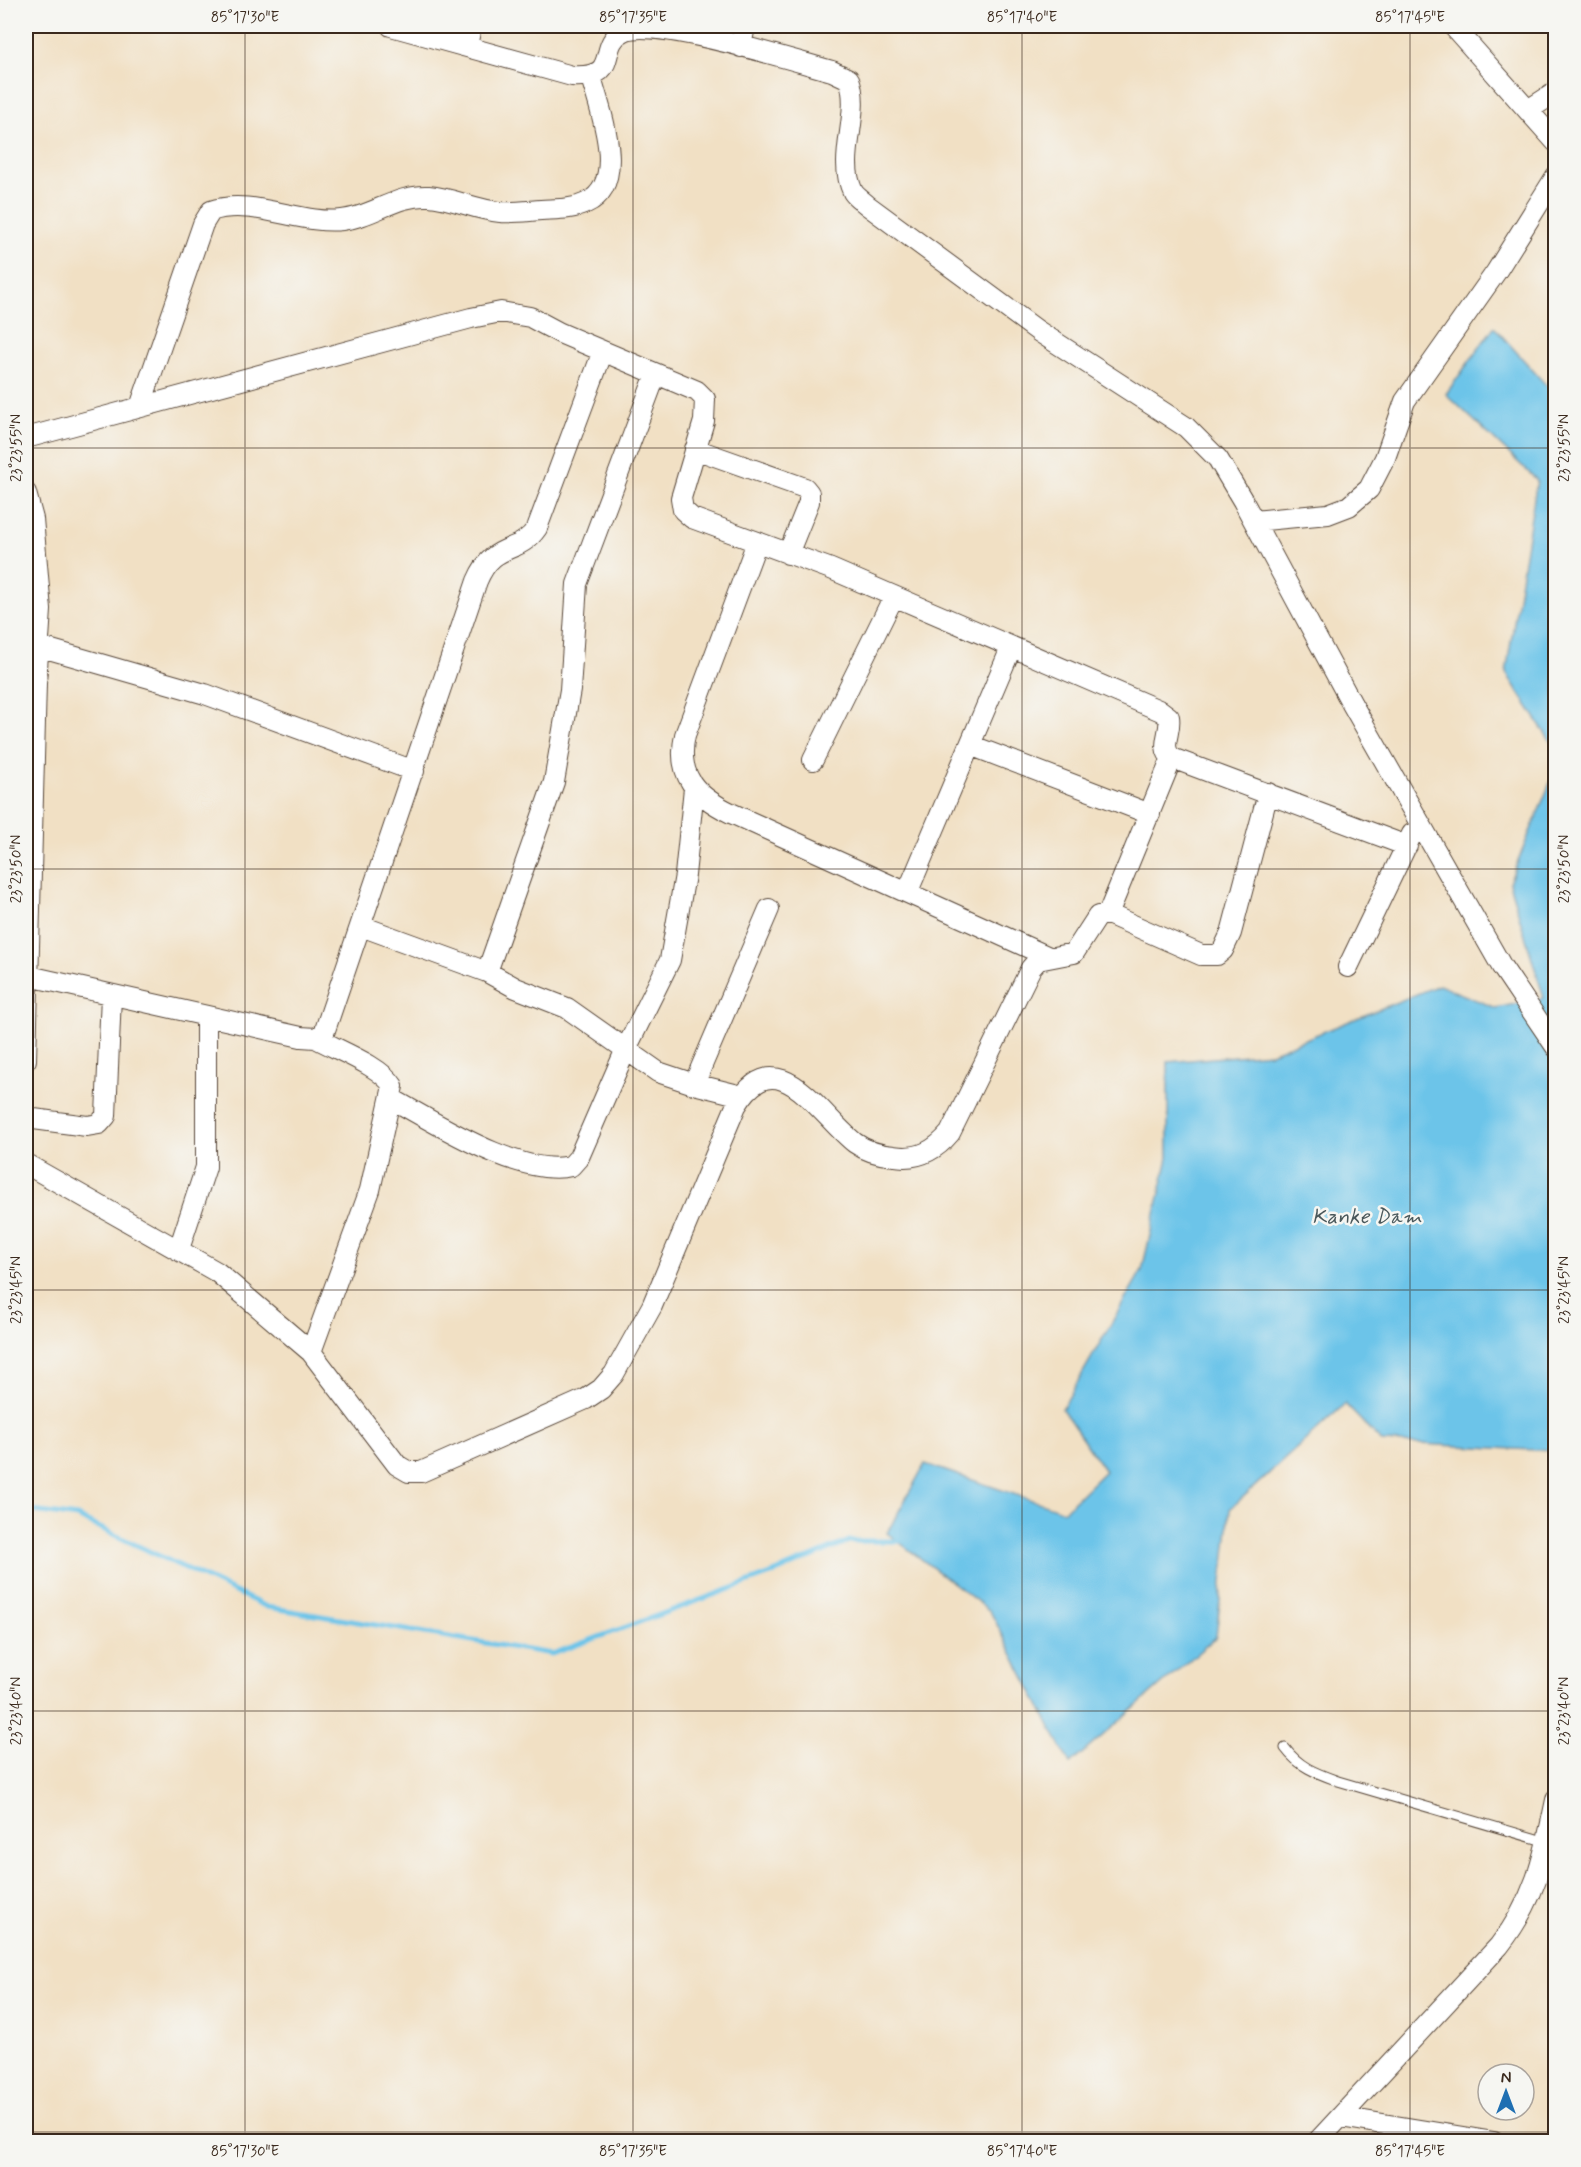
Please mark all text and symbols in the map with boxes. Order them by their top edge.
text: 85°17'30"E [211,8,280,28]
text: 85°17'35"E [599,8,667,28]
text: 85°17'40"E [987,8,1057,28]
text: 85°17'45"E [1375,8,1445,28]
text: 23°23'55"N [7,414,27,482]
text: 23°23'55"N [1555,414,1575,482]
text: 23°23'50"N [7,835,27,903]
text: 23°23'50"N [1555,835,1575,903]
water label: Kanke Dam [1312,1203,1422,1231]
text: 23°23'45"N [7,1256,27,1324]
text: 23°23'45"N [1555,1256,1575,1324]
text: 23°23'40"N [7,1677,27,1745]
text: 23°23'40"N [1555,1677,1575,1745]
north arrow [1476,2062,1536,2122]
text: N [1501,2068,1511,2089]
text: 85°17'30"E [211,2142,280,2162]
text: 85°17'35"E [599,2142,667,2162]
text: 85°17'40"E [987,2142,1057,2162]
text: 85°17'45"E [1375,2142,1445,2162]

